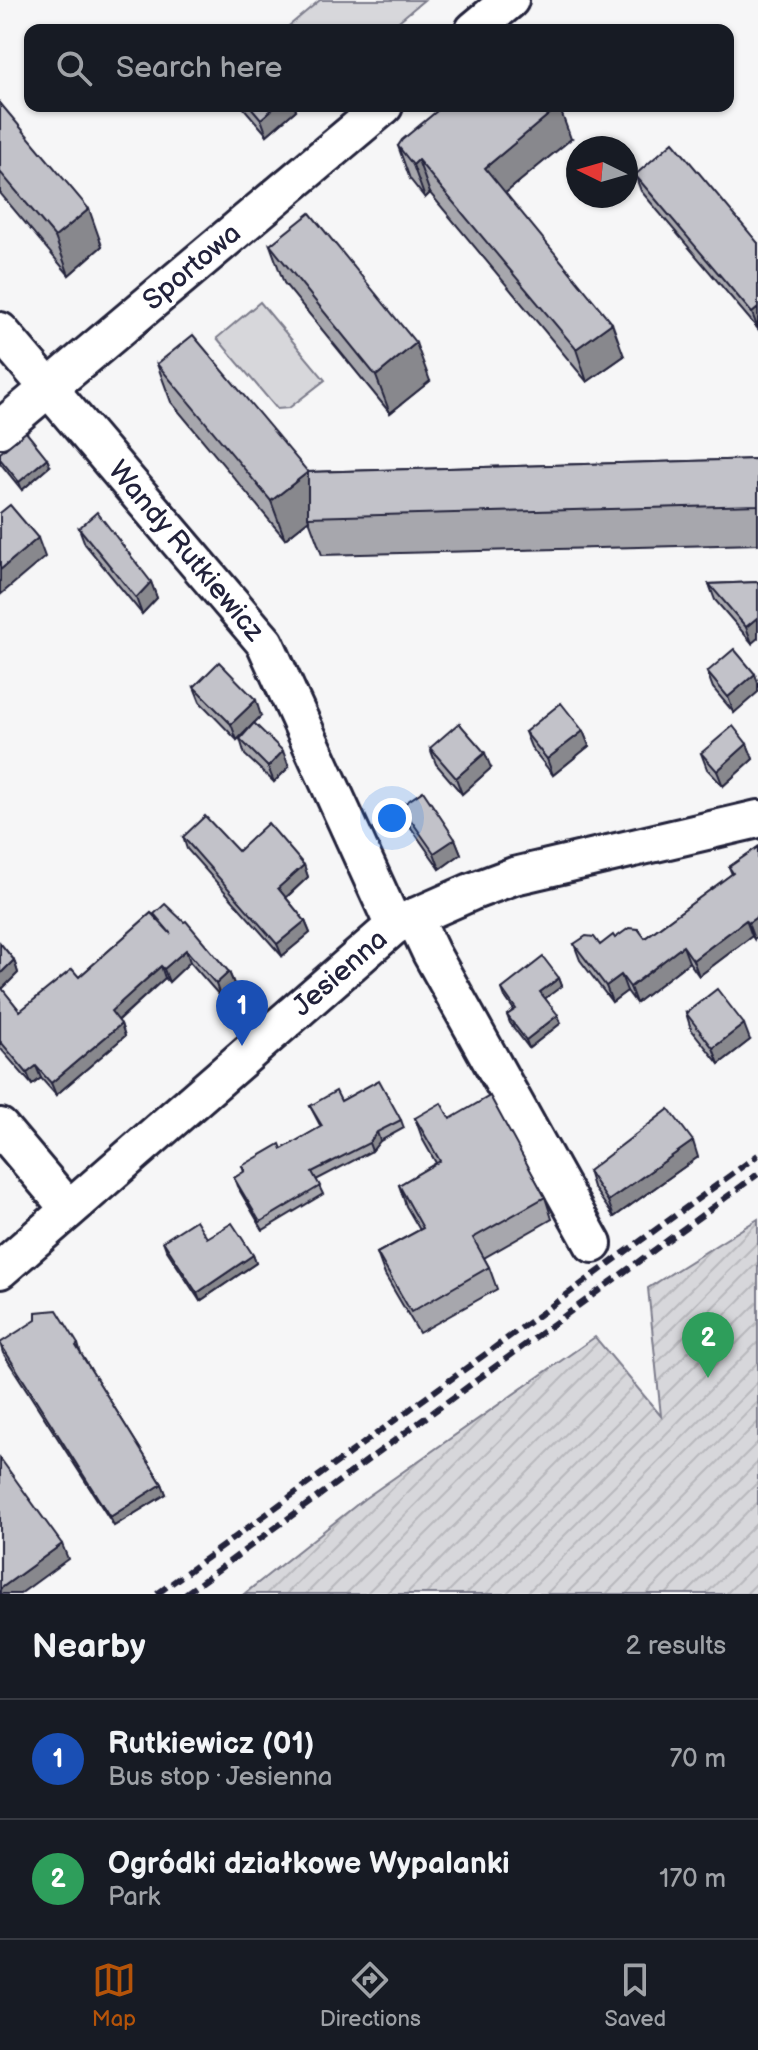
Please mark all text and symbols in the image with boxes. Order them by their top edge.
search box [24,24,734,112]
icon: search [52,46,96,90]
text: Search here [116,50,282,86]
north arrow [566,136,638,208]
street label: Sportowa [136,217,248,317]
street label: Wandy Rutkiewicz [101,454,271,648]
your location [372,798,412,838]
street label: Jesienna [286,923,394,1023]
pin: 1 [216,980,268,1046]
pin: 2 [682,1312,734,1378]
text: Nearby [32,1626,146,1667]
text: 2 results [626,1631,726,1662]
text: Rutkiewicz (01) [108,1726,314,1762]
text: 1 [53,1744,63,1775]
text: 70 m [669,1744,726,1775]
text: Bus stop · Jesienna [108,1762,333,1793]
text: Ogródki działkowe Wypalanki [108,1846,510,1882]
text: 2 [50,1864,66,1895]
text: 170 m [659,1864,726,1895]
text: Park [108,1882,160,1913]
tab: Map [92,1958,136,2033]
tab: Directions [320,1958,421,2033]
tab: Saved [604,1958,666,2033]

